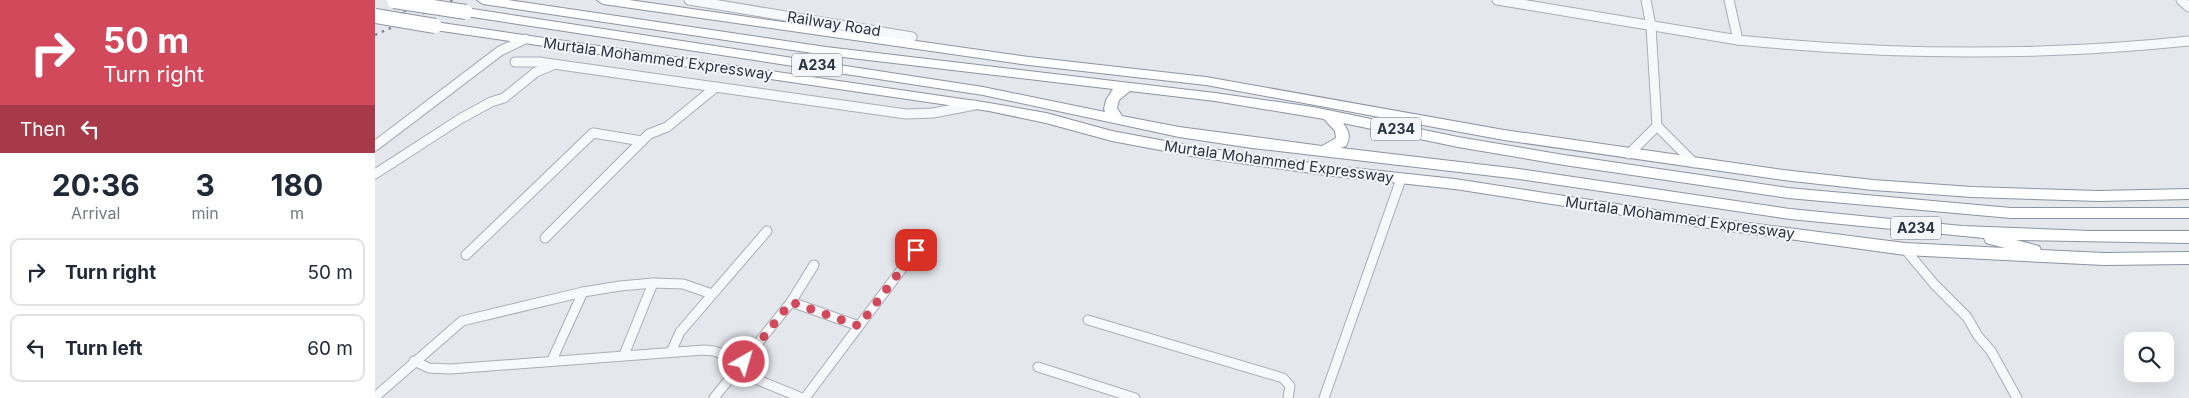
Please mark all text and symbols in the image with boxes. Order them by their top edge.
street label: Railway Road [786,7,882,40]
text: 50 m [103,19,189,61]
icon: right [20,20,85,85]
street label: Murtala Mohammed Expressway [542,33,775,84]
road number: A234 [792,54,842,76]
text: Turn right [103,61,204,87]
icon: left [76,115,104,143]
text: Then [20,118,66,141]
road number: A234 [1371,118,1421,140]
street label: Murtala Mohammed Expressway [1163,136,1396,187]
text: 20:36 [52,167,140,203]
text: 3 [195,167,215,203]
text: 180 [271,167,323,203]
street label: Murtala Mohammed Expressway [1564,192,1797,243]
text: Arrival [71,203,120,223]
text: min [191,203,219,223]
text: m [290,203,304,223]
road number: A234 [1891,217,1941,240]
pin [895,229,937,271]
icon: arrive [902,236,930,264]
icon: right [22,258,50,286]
text: Turn right [65,261,156,284]
text: 50 m [307,261,353,284]
map controls [2124,332,2174,382]
button: search [2124,332,2174,382]
icon: left [22,334,50,362]
position arrow [717,335,769,387]
text: Turn left [65,337,143,360]
text: 60 m [307,337,353,360]

